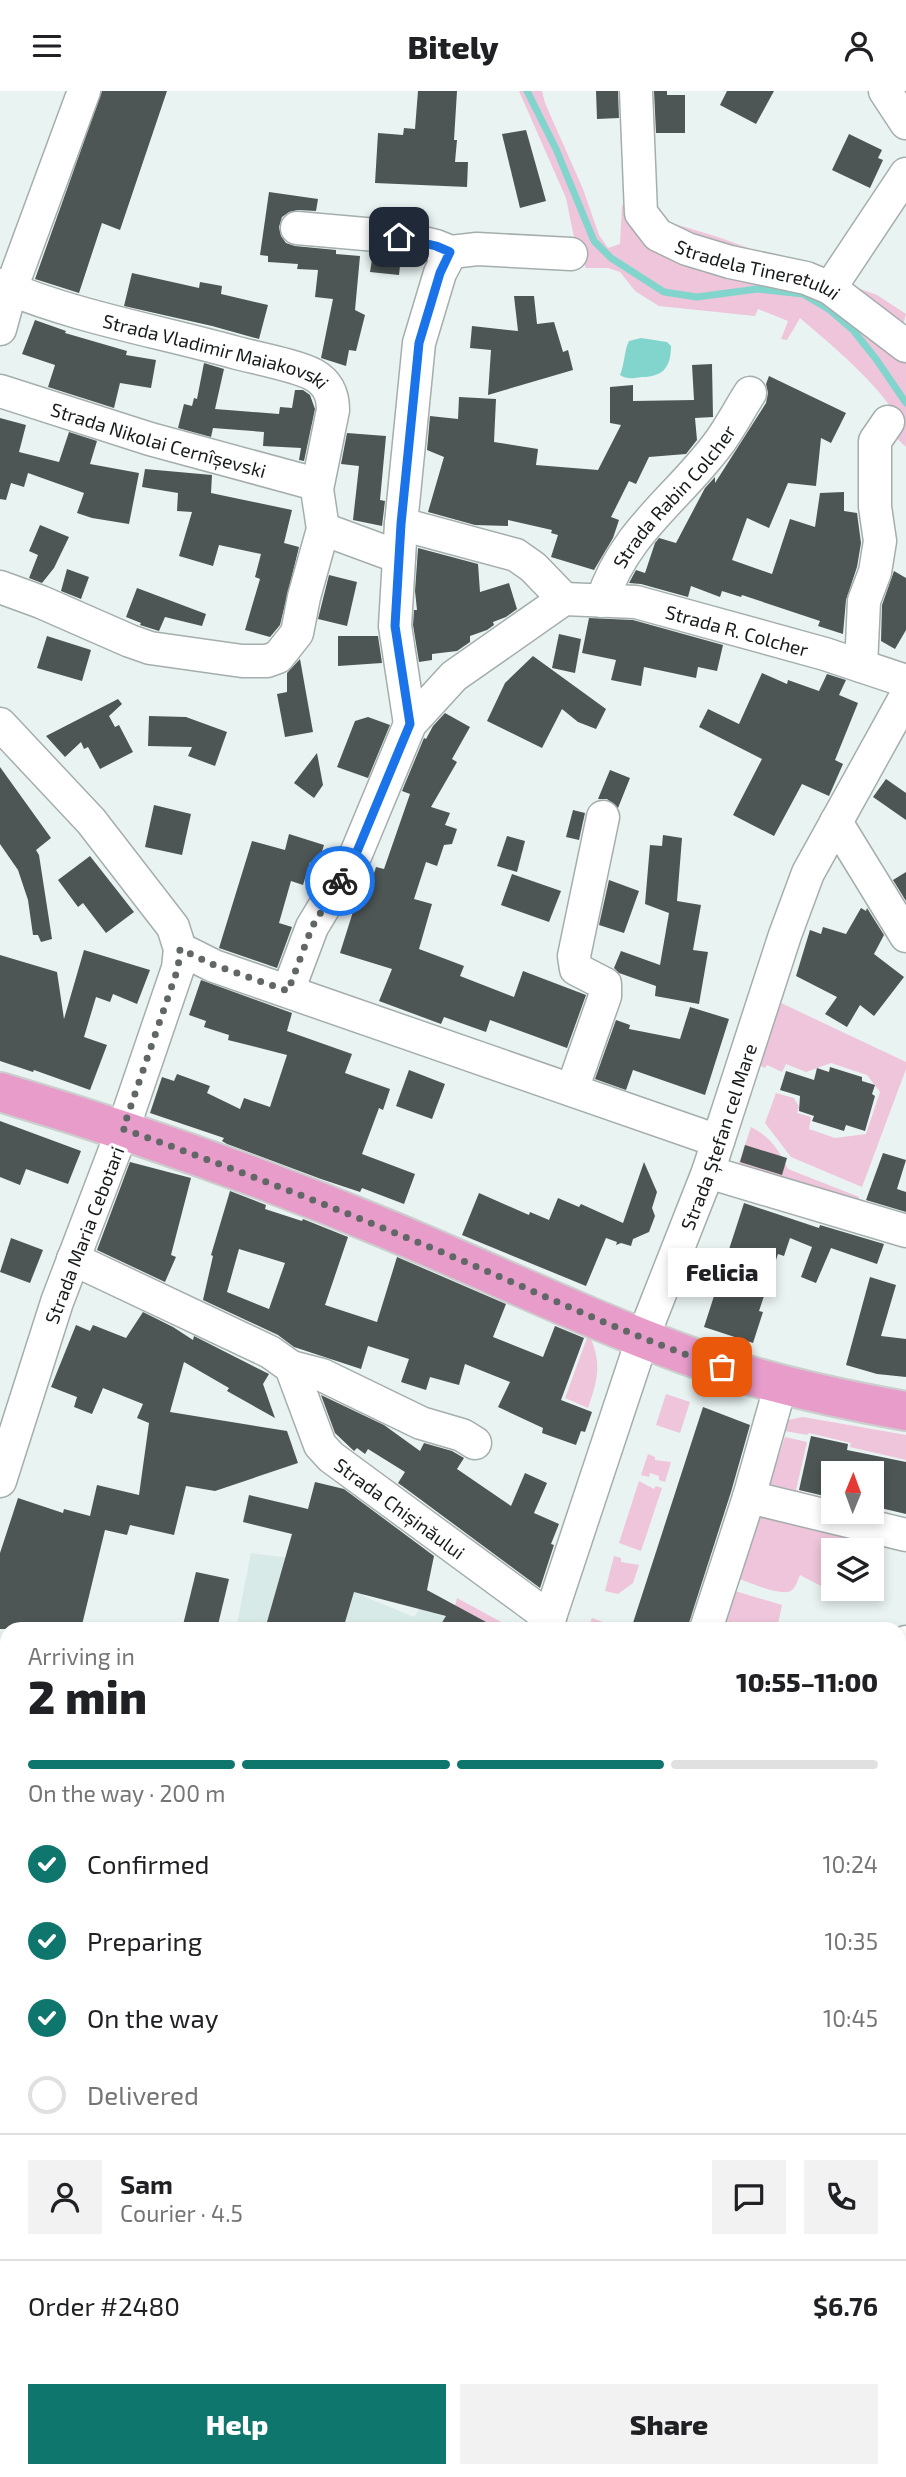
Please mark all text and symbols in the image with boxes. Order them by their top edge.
icon: menu [28,27,66,65]
text: Bitely [407,27,499,65]
icon: person [840,27,878,65]
pin [369,207,429,267]
icon: home [380,218,418,256]
street label: Stradela Tineretului [672,234,845,304]
street label: Strada Vladimir Maiakovski [101,308,335,393]
street label: Strada Nikolai Cernîșevski [48,397,269,482]
street label: Strada Rabin Colcher [607,420,740,572]
street label: Strada R. Colcher [663,599,812,661]
courier [305,846,375,916]
icon: bike [321,862,359,900]
street label: Strada Ștefan cel Mare [675,1040,761,1233]
street label: Strada Maria Cebotari [40,1143,128,1327]
callout: Felicia [668,1248,776,1297]
text: Felicia [686,1258,758,1286]
pin [692,1337,752,1397]
icon: bag [703,1348,741,1386]
street label: Strada Chișinăului [331,1452,470,1563]
north arrow [821,1461,884,1524]
map controls [821,1461,884,1601]
button: layers [821,1538,884,1601]
text: Arriving in [28,1642,135,1670]
text: 10:55–11:00 [736,1666,878,1697]
text: 2 min [28,1668,147,1723]
text: On the way · 200 m [28,1779,225,1807]
icon: check [28,1845,66,1883]
text: Confirmed [87,1848,210,1879]
text: 10:24 [822,1850,878,1878]
icon: check [28,1922,66,1960]
text: Preparing [87,1925,202,1956]
text: 10:35 [824,1927,878,1955]
icon: check [28,1999,66,2037]
text: On the way [87,2002,218,2033]
text: 10:45 [823,2004,878,2032]
text: Delivered [87,2079,199,2110]
button: person [28,2160,102,2234]
button: chat [712,2160,786,2234]
button: phone [804,2160,878,2234]
text: Sam [120,2168,173,2199]
text: Courier · 4.5 [120,2199,243,2227]
text: Order #2480 [28,2290,180,2321]
text: $6.76 [813,2290,878,2321]
button: Help [28,2384,446,2464]
button: Share [460,2384,878,2464]

